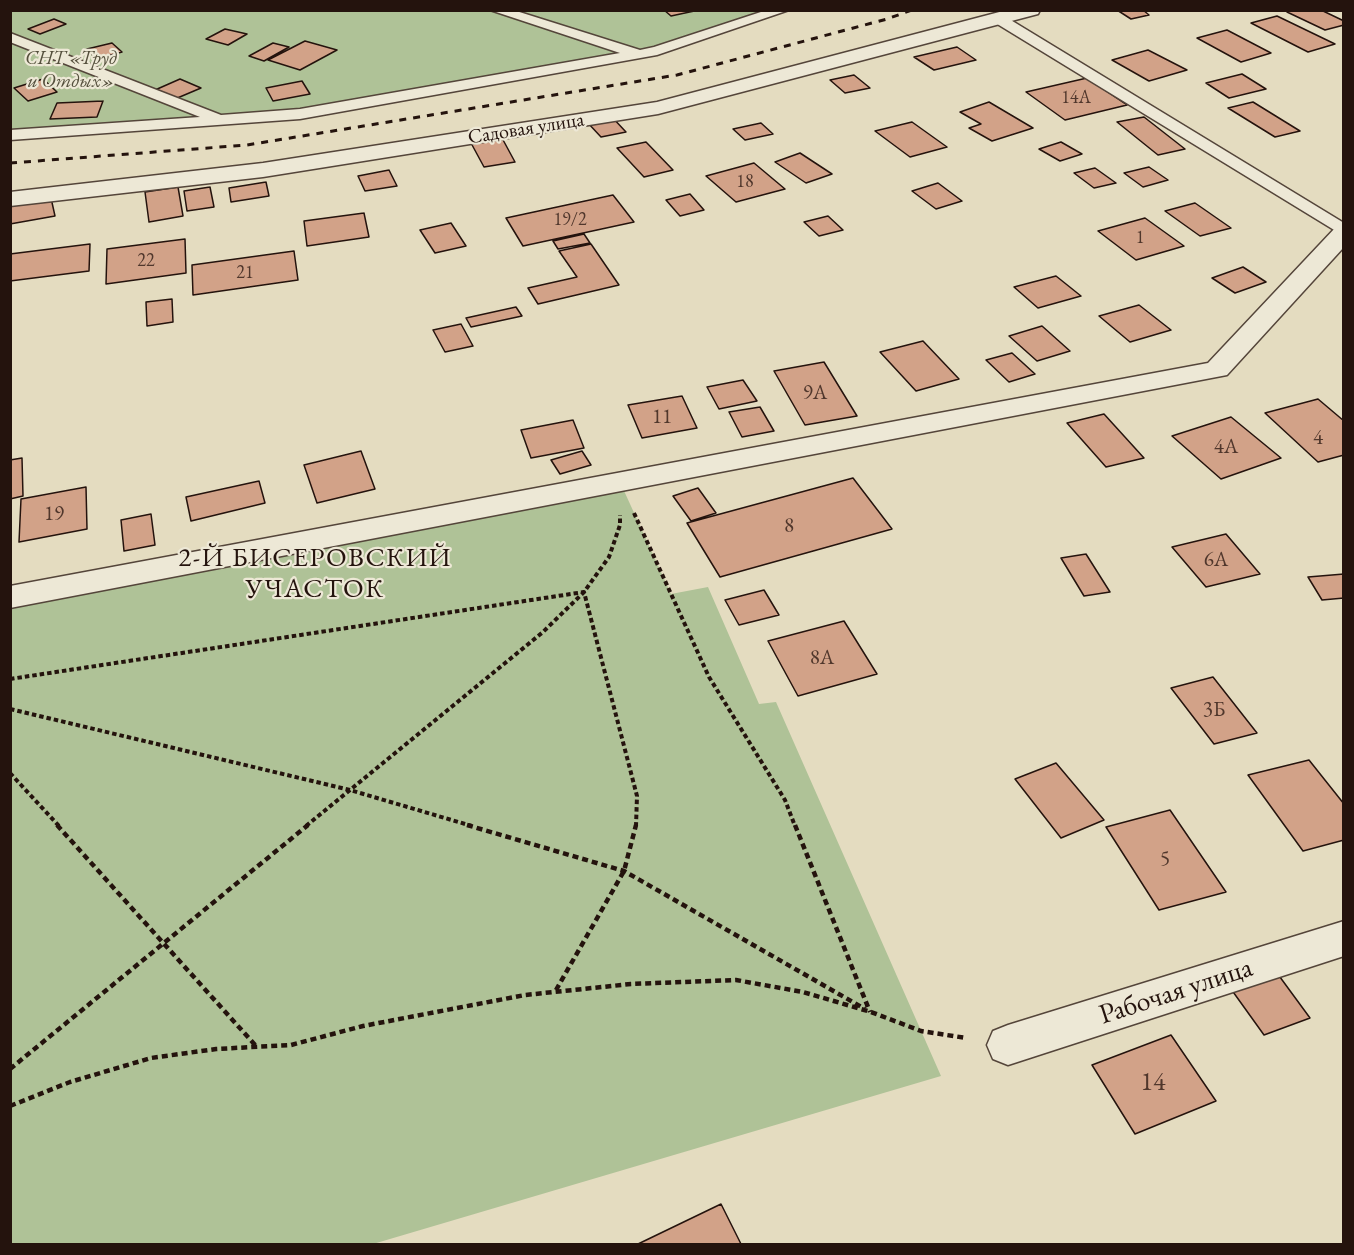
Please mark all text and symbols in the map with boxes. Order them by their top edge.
park label: СНТ «Труд и Отдых» [25,47,117,94]
house number: 14А [1061,87,1091,109]
street label: Садовая улица [466,108,586,150]
house number: 18 [736,171,754,193]
house number: 19/2 [553,209,587,231]
house number: 1 [1136,227,1144,249]
house number: 22 [137,250,155,272]
house number: 21 [236,262,254,284]
house number: 9А [803,380,827,406]
house number: 11 [652,404,672,430]
house number: 4 [1313,425,1323,451]
house number: 4А [1214,434,1238,460]
house number: 19 [44,501,64,527]
house number: 8 [784,513,794,539]
district label: 2-Й БИСЕРОВСКИЙ УЧАСТОК [178,543,452,606]
house number: 6А [1204,547,1228,573]
house number: 8А [810,645,834,671]
house number: 3Б [1203,697,1225,723]
house number: 5 [1160,846,1170,872]
street label: Рабочая улица [1095,951,1257,1033]
house number: 14 [1141,1067,1165,1099]

